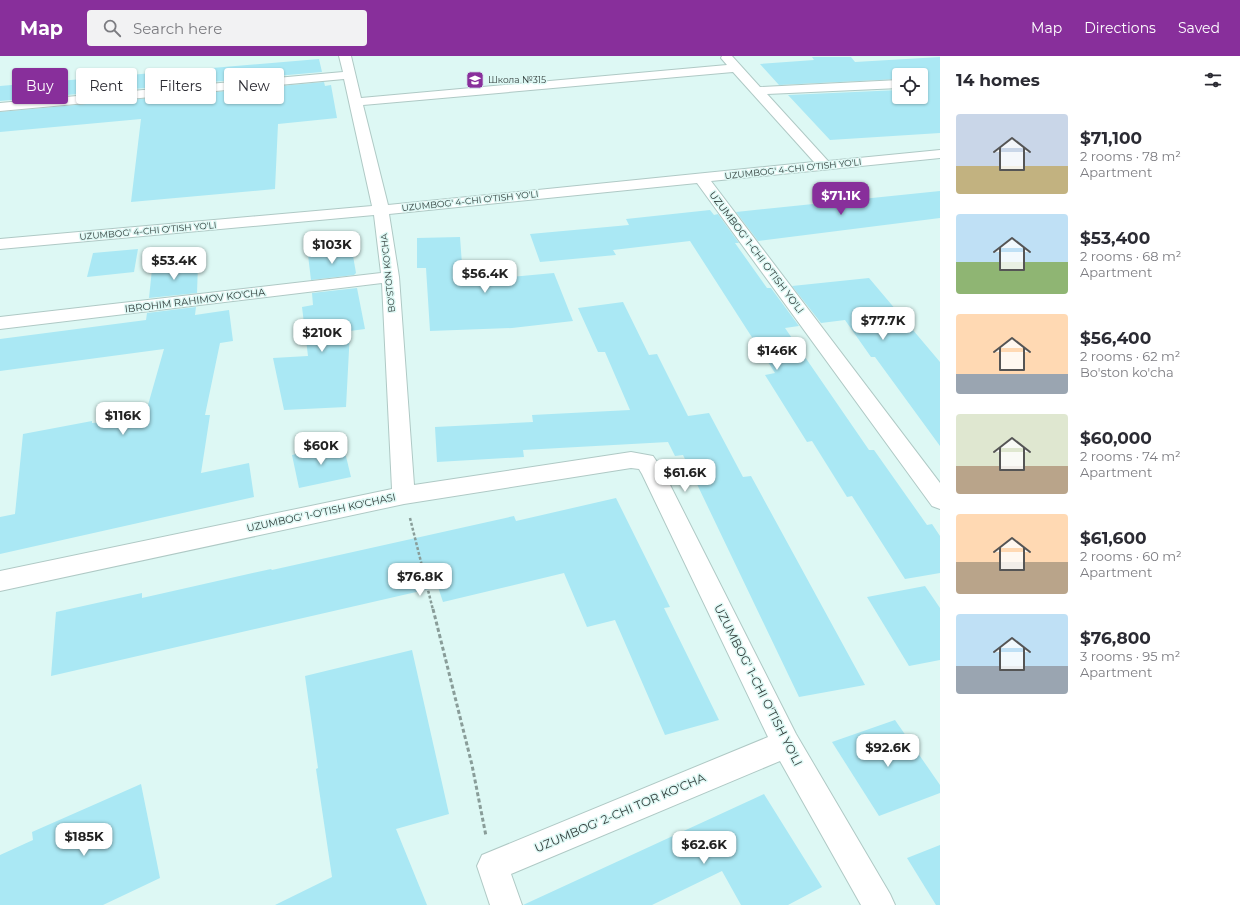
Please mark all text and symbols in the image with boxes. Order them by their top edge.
search box [87,10,367,46]
text: Map [20,17,63,40]
icon: search [101,17,123,39]
text: Search here [133,19,222,38]
text: Map [1031,19,1062,37]
text: Directions [1084,19,1156,37]
text: Saved [1178,19,1220,37]
chip: Buy [12,68,68,104]
chip: Rent [76,68,137,104]
chip: Filters [145,68,216,104]
chip: New [224,68,284,104]
map controls [892,68,928,104]
button: locate [892,68,928,104]
icon: filters [1202,69,1224,91]
school or university icon: Школа №315 [465,70,485,90]
text: 14 homes [956,70,1040,90]
place label: Школа №315 [488,74,546,85]
text: $71,100 [1080,128,1142,148]
icon: home [988,130,1036,178]
text: 2 rooms · 78 m² [1080,148,1181,164]
street label: UZUMBOG' 4-CHI O'TISH YO'LI [724,156,862,181]
text: Apartment [1080,164,1152,180]
pin: $71.1K [808,182,874,216]
text: $71.1K [821,187,861,203]
street label: UZUMBOG' 4-CHI O'TISH YO'LI [401,188,539,213]
street label: UZUMBOG' 1-CHI O'TISH YO'LI [706,189,807,316]
street label: UZUMBOG' 4-CHI O'TISH YO'LI [79,219,217,242]
text: $53,400 [1080,228,1150,248]
icon: home [988,230,1036,278]
pin: $103K [304,231,360,265]
street label: BO'STON KO'CHA [378,233,397,313]
text: $103K [312,236,352,252]
pin: $53.4K [141,247,207,281]
text: 2 rooms · 68 m² [1080,248,1181,264]
text: $53.4K [151,252,197,268]
pin: $56.4K [452,260,518,294]
text: Apartment [1080,264,1152,280]
text: $56.4K [462,265,508,281]
street label: IBROHIM RAHIMOV KO'CHA [124,285,267,316]
pin: $77.7K [850,307,916,341]
text: $77.7K [861,312,905,328]
pin: $210K [294,319,350,353]
text: $210K [302,324,342,340]
text: $56,400 [1080,328,1151,348]
icon: home [988,330,1036,378]
pin: $146K [749,337,805,371]
text: $146K [757,342,797,358]
text: 2 rooms · 62 m² [1080,348,1180,364]
text: Bo'ston ko'cha [1080,364,1174,380]
pin: $116K [95,402,151,436]
text: $116K [105,407,141,423]
text: $60,000 [1080,428,1152,448]
icon: home [988,430,1036,478]
pin: $60K [297,432,345,466]
text: $60K [303,437,339,453]
text: 2 rooms · 74 m² [1080,448,1181,464]
pin: $61.6K [652,459,718,493]
text: $61.6K [664,464,706,480]
text: Apartment [1080,464,1152,480]
street label: UZUMBOG' 1-O'TISH KO'CHASI [245,490,397,535]
text: $61,600 [1080,528,1146,548]
icon: home [988,530,1036,578]
text: 2 rooms · 60 m² [1080,548,1182,564]
pin: $76.8K [387,563,453,597]
text: Apartment [1080,564,1152,580]
text: $76.8K [397,568,443,584]
street label: UZUMBOG' 1-CHI O'TISH YO'LI [711,601,806,768]
text: $76,800 [1080,628,1151,648]
icon: home [988,630,1036,678]
text: 3 rooms · 95 m² [1080,648,1180,664]
text: Apartment [1080,664,1152,680]
pin: $92.6K [855,734,921,768]
text: $92.6K [865,739,911,755]
street label: UZUMBOG' 2-CHI TOR KO'CHA [532,769,708,855]
pin: $185K [56,823,112,857]
text: $185K [64,828,104,844]
pin: $62.6K [671,831,737,865]
text: $62.6K [681,836,727,852]

